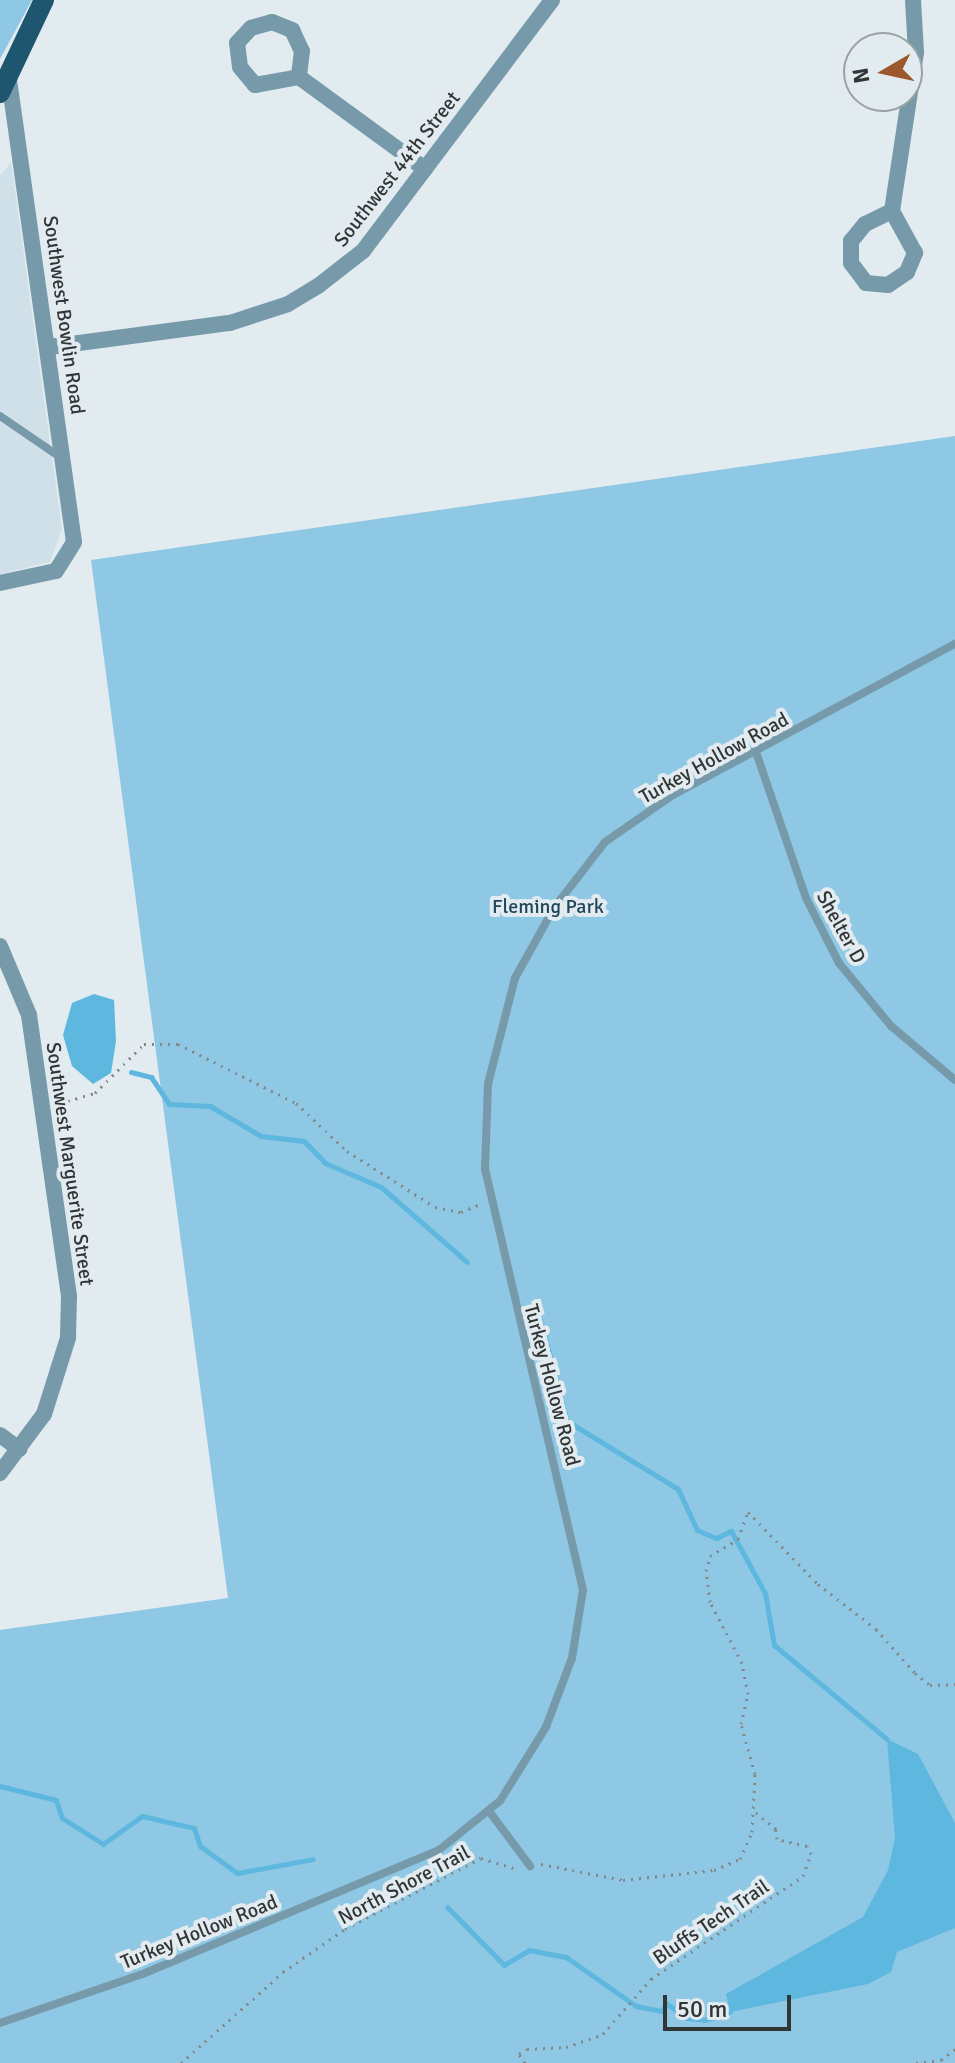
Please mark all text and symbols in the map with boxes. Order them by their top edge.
north arrow [843,32,923,112]
text: N [846,66,875,85]
street label: Southwest 44th Street [329,87,465,251]
street label: Southwest Bowlin Road [38,214,90,416]
street label: Turkey Hollow Road [635,707,793,809]
street label: Shelter D [811,887,871,967]
park label: Fleming Park [492,894,604,918]
street label: Southwest Marguerite Street [41,1041,99,1287]
street label: Turkey Hollow Road [519,1301,585,1469]
street label: North Shore Trail [334,1840,474,1930]
street label: Bluffs Tech Trail [648,1874,774,1970]
street label: Turkey Hollow Road [117,1890,281,1974]
scale bar [667,1979,795,2029]
text: 50 m [677,1994,727,2024]

